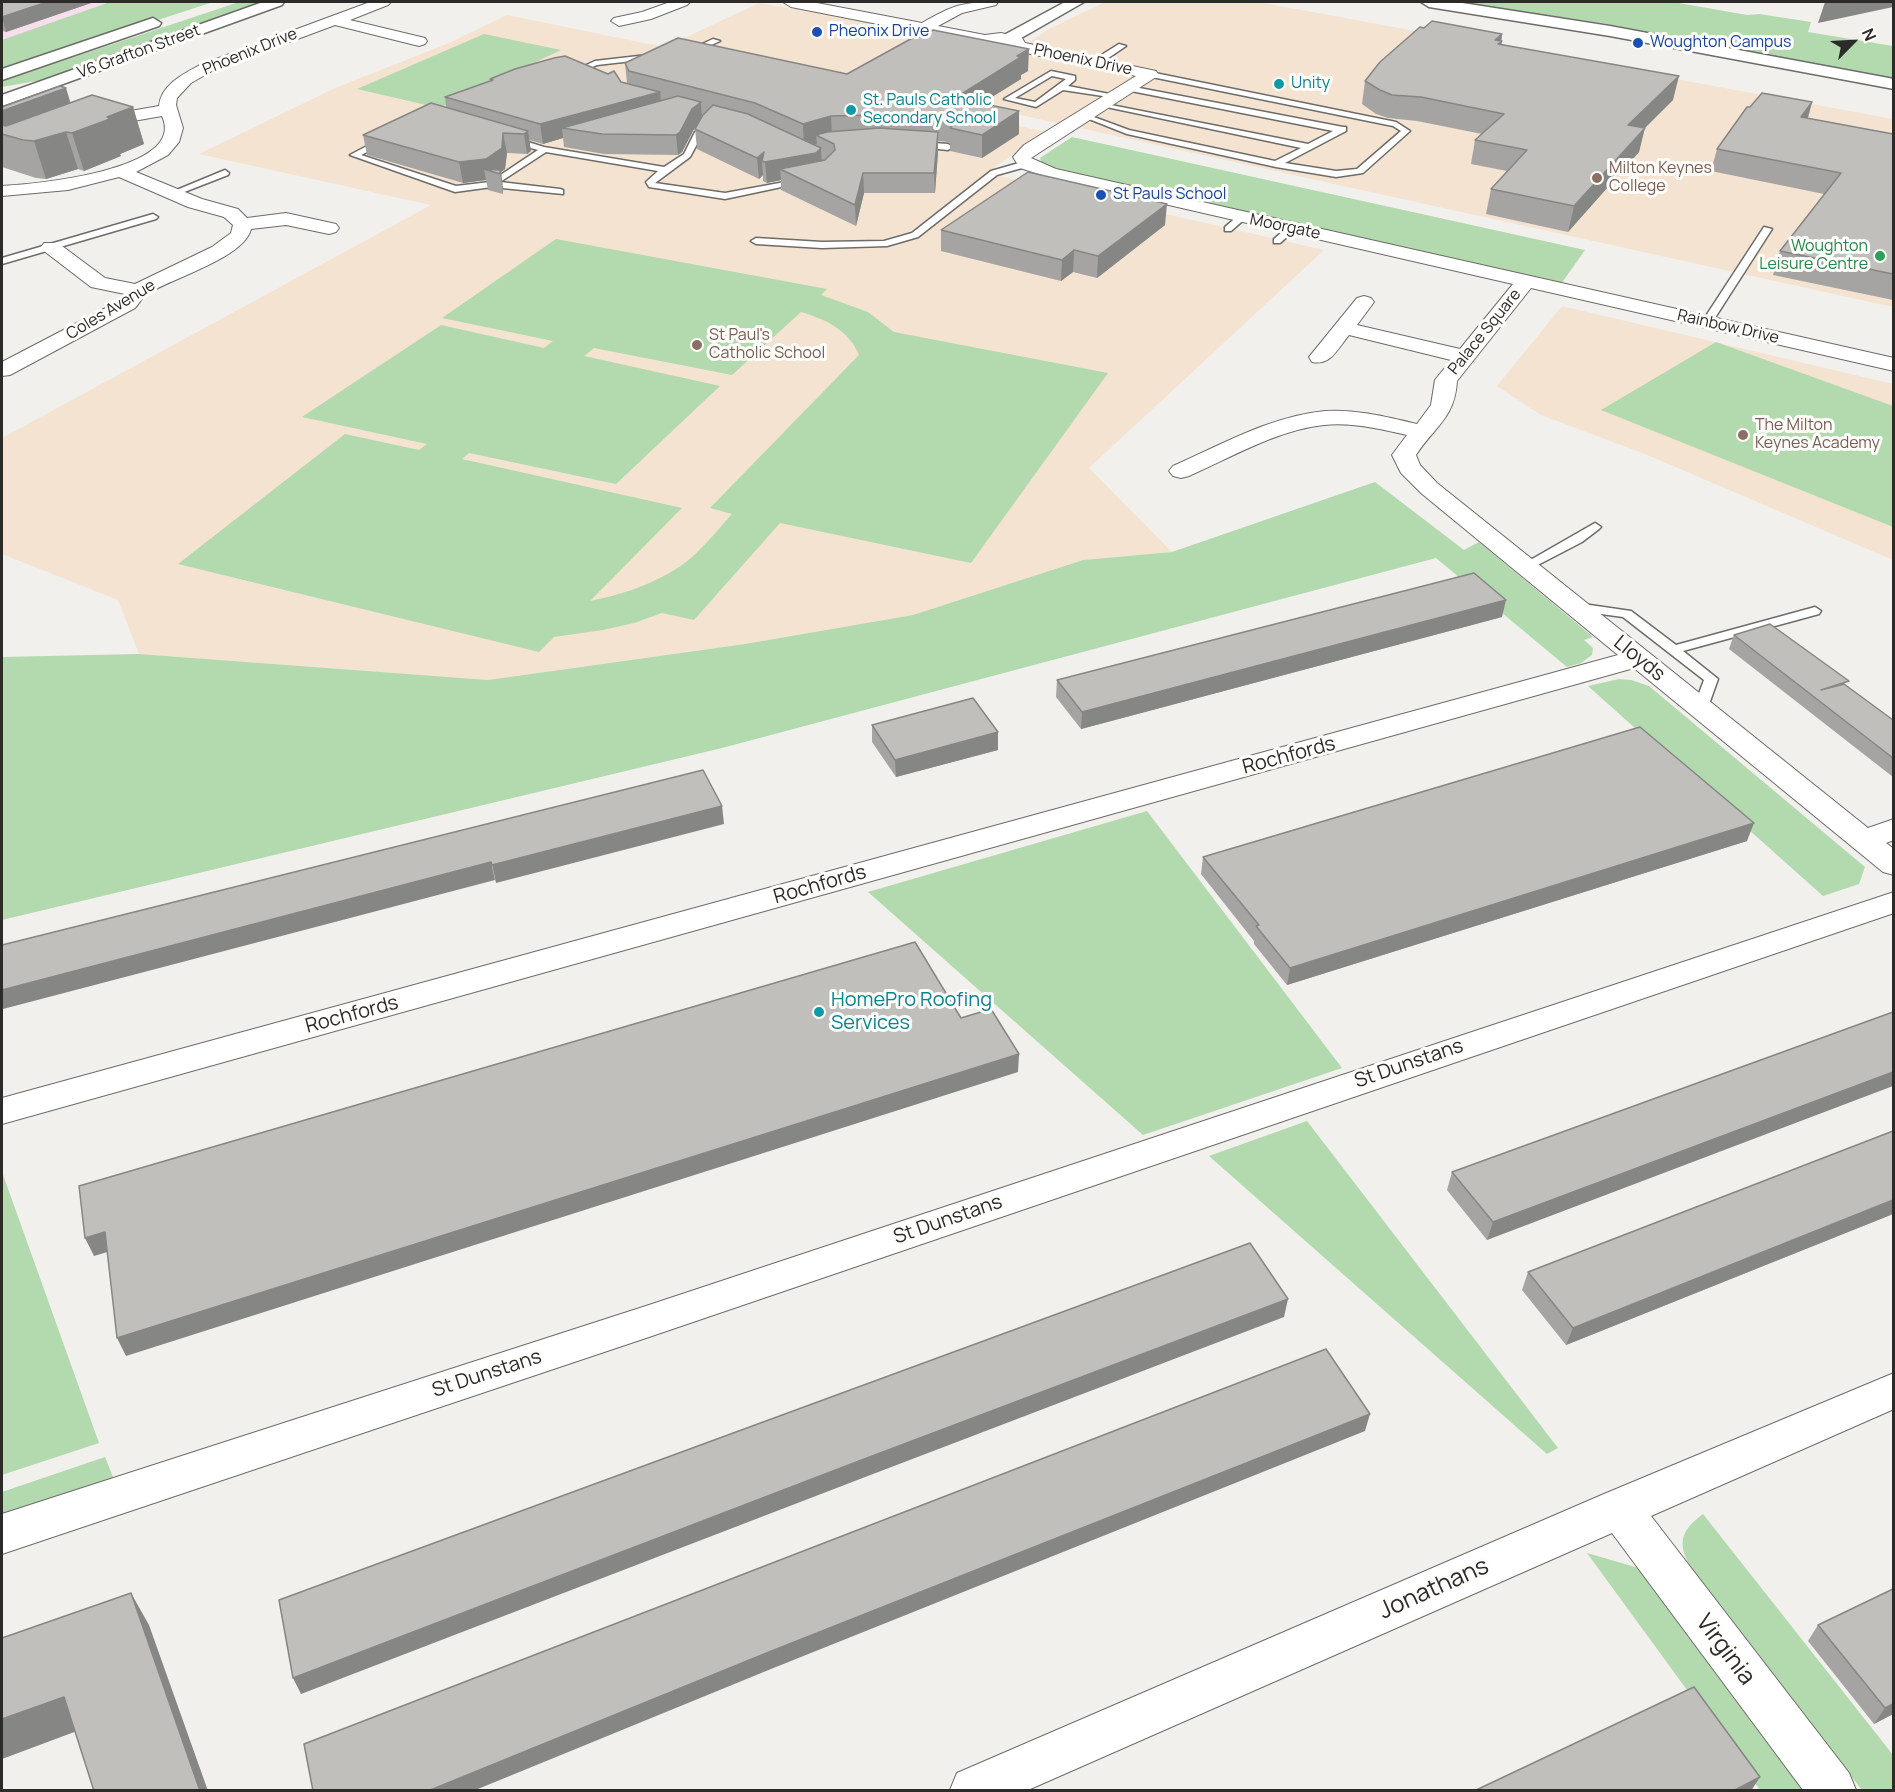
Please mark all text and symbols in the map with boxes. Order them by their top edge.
north arrow [1823,12,1883,72]
street label: V6 Grafton Street [75,21,203,83]
place label: Pheonix Drive [829,22,929,42]
street label: Phoenix Drive [200,24,300,80]
marker: Pheonix Drive [810,25,824,39]
text: N [1857,25,1882,44]
place label: Woughton Campus [1650,33,1791,53]
marker: Woughton Campus [1631,36,1645,50]
street label: Phoenix Drive [1032,40,1134,80]
place label: Unity [1291,74,1330,94]
marker: Unity [1272,77,1286,91]
place label: St. Pauls Catholic Secondary School [863,91,996,129]
marker: St. Pauls Catholic Secondary School [844,103,858,117]
place label: Milton Keynes College [1609,159,1712,197]
marker: Milton Keynes College [1590,171,1604,185]
place label: St Pauls School [1113,185,1226,205]
marker: St Pauls School [1094,188,1108,202]
street label: Moorgate [1248,210,1322,244]
place label: Woughton Leisure Centre [1759,237,1868,275]
marker: Woughton Leisure Centre [1873,249,1887,263]
street label: Coles Avenue [63,276,159,344]
street label: Palace Square [1445,285,1525,379]
street label: Rainbow Drive [1675,306,1781,348]
place label: St Paul's Catholic School [709,326,825,364]
marker: St Paul's Catholic School [690,338,704,352]
place label: The Milton Keynes Academy [1755,416,1880,454]
marker: The Milton Keynes Academy [1736,428,1750,442]
street label: Lloyds [1609,631,1669,687]
street label: Rochfords [1240,732,1338,780]
street label: Rochfords [771,860,869,910]
place label: HomePro Roofing Services [831,988,992,1035]
street label: Rochfords [303,991,401,1039]
marker: HomePro Roofing Services [812,1005,826,1019]
street label: St Dunstans [1351,1034,1467,1094]
street label: St Dunstans [890,1190,1006,1250]
street label: St Dunstans [429,1345,545,1403]
street label: Jonathans [1375,1552,1493,1626]
street label: Virginia [1689,1609,1761,1691]

